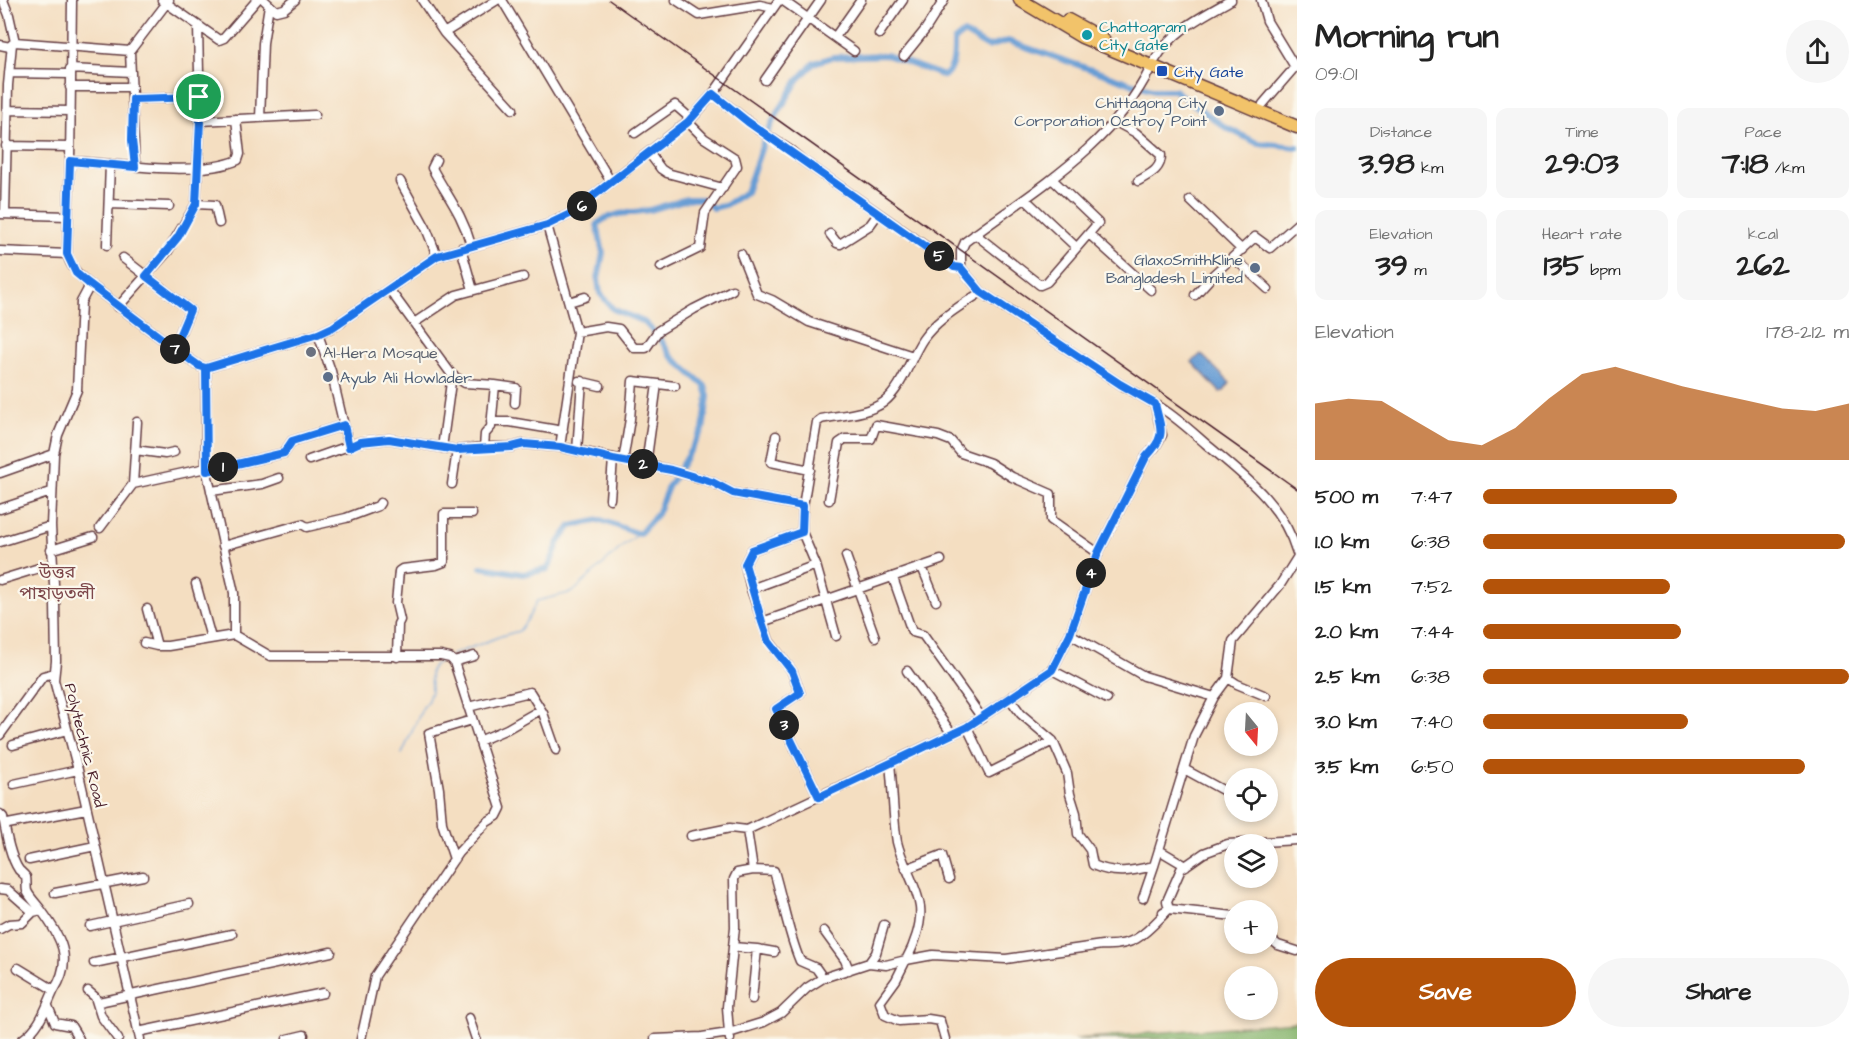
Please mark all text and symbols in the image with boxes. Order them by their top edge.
text: Morning run [1315,14,1499,60]
place label: Chattogram City Gate [1099,16,1187,57]
button: share [1786,20,1849,83]
marker: Chattogram City Gate [1080,28,1094,42]
text: 09:01 [1315,60,1358,88]
place label: City Gate [1174,61,1244,84]
marker: City Gate [1155,64,1169,78]
pin [173,71,224,122]
icon: arrive [182,80,215,113]
place label: Chittagong City Corporation Octroy Point [1014,92,1208,133]
marker: Chittagong City Corporation Octroy Point [1212,104,1226,118]
text: Distance [1370,121,1432,143]
text: Time [1565,121,1599,143]
text: Pace [1744,121,1782,143]
text: 3.98 [1359,143,1415,185]
text: 29:03 [1545,143,1619,185]
text: 7:18 [1722,143,1768,185]
text: km [1415,157,1443,179]
text: /km [1768,157,1804,179]
pin: 6 [567,191,597,221]
text: 6 [577,195,587,217]
text: Elevation [1370,223,1432,245]
text: Heart rate [1542,223,1622,245]
text: kcal [1748,223,1778,245]
pin: 5 [924,241,954,271]
text: 5 [933,245,945,267]
text: 39 [1375,245,1408,287]
text: 135 [1543,245,1584,287]
text: 262 [1736,245,1790,287]
place label: GlaxoSmithKline Bangladesh Limited [1106,249,1243,290]
text: m [1408,259,1427,281]
text: bpm [1584,259,1621,281]
marker: GlaxoSmithKline Bangladesh Limited [1248,261,1262,275]
text: Elevation [1315,318,1394,346]
text: 178–212 m [1766,318,1849,346]
pin: 7 [160,334,190,364]
text: 7 [170,338,180,360]
place label: Al-Hera Mosque [323,342,438,364]
marker: Al-Hera Mosque [304,345,318,359]
place label: Ayub Ali Howlader [340,367,472,390]
marker: Ayub Ali Howlader [321,370,335,384]
pin: 2 [628,449,658,479]
pin: 1 [208,452,238,482]
text: 2 [638,453,648,475]
text: 1 [222,456,224,478]
text: 500 m [1315,483,1378,511]
text: 7:47 [1411,483,1453,511]
text: 1.0 km [1315,528,1369,556]
text: 6:38 [1411,528,1450,556]
pin: 4 [1076,558,1106,588]
district label: উত্তর পাহাড়তলী [19,560,95,606]
text: 4 [1086,562,1096,584]
text: 1.5 km [1315,573,1370,601]
text: 7:52 [1411,573,1452,601]
text: 2.0 km [1315,618,1378,646]
text: 7:44 [1411,618,1454,646]
text: 2.5 km [1315,663,1379,691]
text: 6:38 [1411,663,1450,691]
street label: Polytechnic Road [58,681,111,810]
north arrow [1224,702,1278,756]
map controls [1224,702,1278,1020]
text: 3.0 km [1315,708,1376,736]
text: 7:40 [1411,708,1453,736]
pin: 3 [769,710,799,740]
text: 3 [780,714,788,736]
text: 3.5 km [1315,753,1378,781]
text: 6:50 [1411,753,1454,781]
button: locate [1224,768,1278,822]
button: layers [1224,834,1278,888]
button: + [1224,900,1278,954]
button: Save [1315,958,1576,1027]
button: Share [1588,958,1849,1027]
button: − [1224,966,1278,1020]

